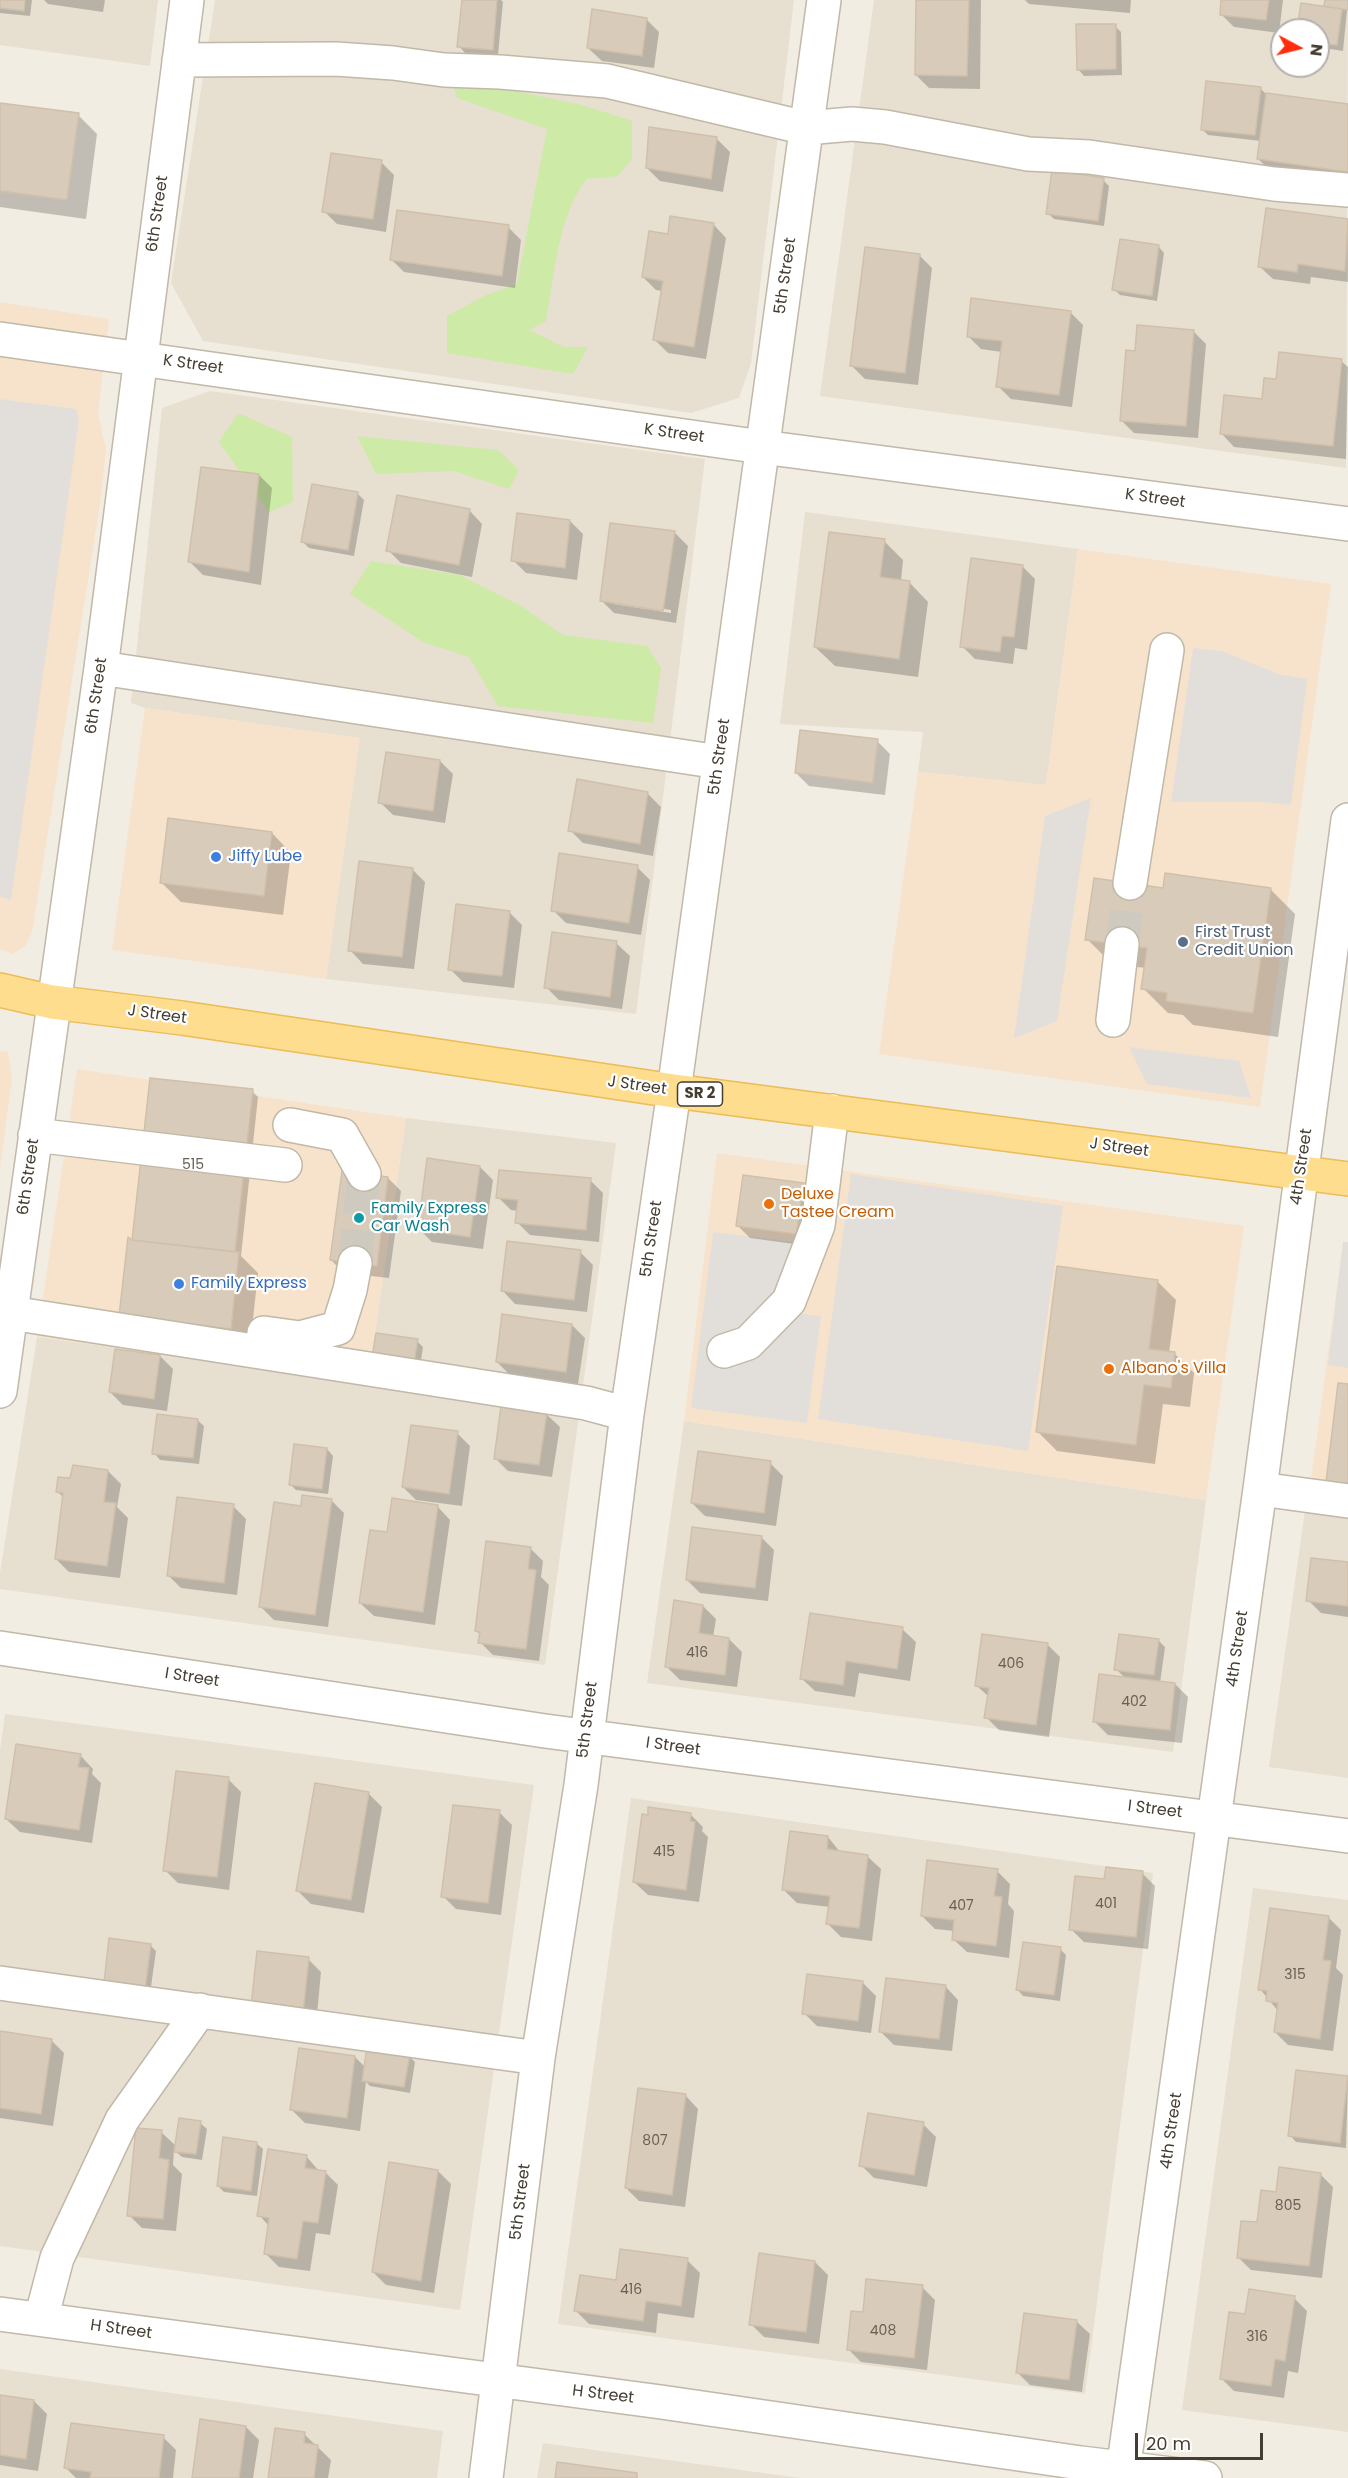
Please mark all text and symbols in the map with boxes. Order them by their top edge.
north arrow [1270,18,1330,78]
text: N [1304,43,1329,57]
street label: 6th Street [143,174,173,254]
street label: 5th Street [771,236,801,316]
street label: K Street [162,351,224,379]
street label: K Street [643,420,705,448]
street label: K Street [1124,485,1186,513]
street label: 6th Street [82,656,112,736]
street label: 5th Street [705,717,735,797]
place label: Jiffy Lube [228,847,302,867]
marker: Jiffy Lube [209,850,223,864]
place label: First Trust Credit Union [1195,923,1294,961]
marker: First Trust Credit Union [1176,935,1190,949]
street label: J Street [126,1001,188,1029]
street label: J Street [606,1072,668,1100]
road number: SR 2 [678,1082,722,1106]
street label: 4th Street [1287,1127,1317,1207]
street label: J Street [1088,1134,1150,1162]
street label: 6th Street [14,1137,44,1217]
house number: 515 [182,1157,204,1173]
place label: Deluxe Tastee Cream [781,1185,894,1223]
marker: Deluxe Tastee Cream [762,1197,776,1211]
place label: Family Express Car Wash [371,1199,487,1237]
street label: 5th Street [637,1199,667,1279]
marker: Family Express Car Wash [352,1211,366,1225]
place label: Family Express [191,1274,307,1294]
marker: Family Express [172,1277,186,1291]
place label: Albano's Villa [1121,1359,1226,1379]
marker: Albano's Villa [1102,1362,1116,1376]
street label: 4th Street [1223,1609,1253,1689]
house number: 416 [686,1645,708,1661]
house number: 406 [998,1656,1024,1672]
street label: I Street [163,1664,221,1692]
street label: 5th Street [574,1681,602,1759]
house number: 402 [1121,1694,1147,1710]
street label: I Street [644,1734,702,1760]
street label: I Street [1127,1797,1183,1823]
house number: 415 [653,1844,675,1860]
house number: 401 [1095,1896,1117,1912]
house number: 407 [948,1898,974,1914]
house number: 315 [1284,1967,1306,1983]
street label: 4th Street [1157,2091,1187,2171]
house number: 807 [642,2133,668,2149]
street label: 5th Street [507,2163,535,2241]
house number: 805 [1275,2198,1301,2214]
house number: 416 [620,2282,642,2298]
street label: H Street [89,2316,153,2344]
house number: 408 [870,2323,896,2339]
house number: 316 [1246,2329,1268,2345]
street label: H Street [571,2382,635,2408]
scale bar [1138,2421,1266,2459]
text: 20 m [1146,2431,1191,2456]

